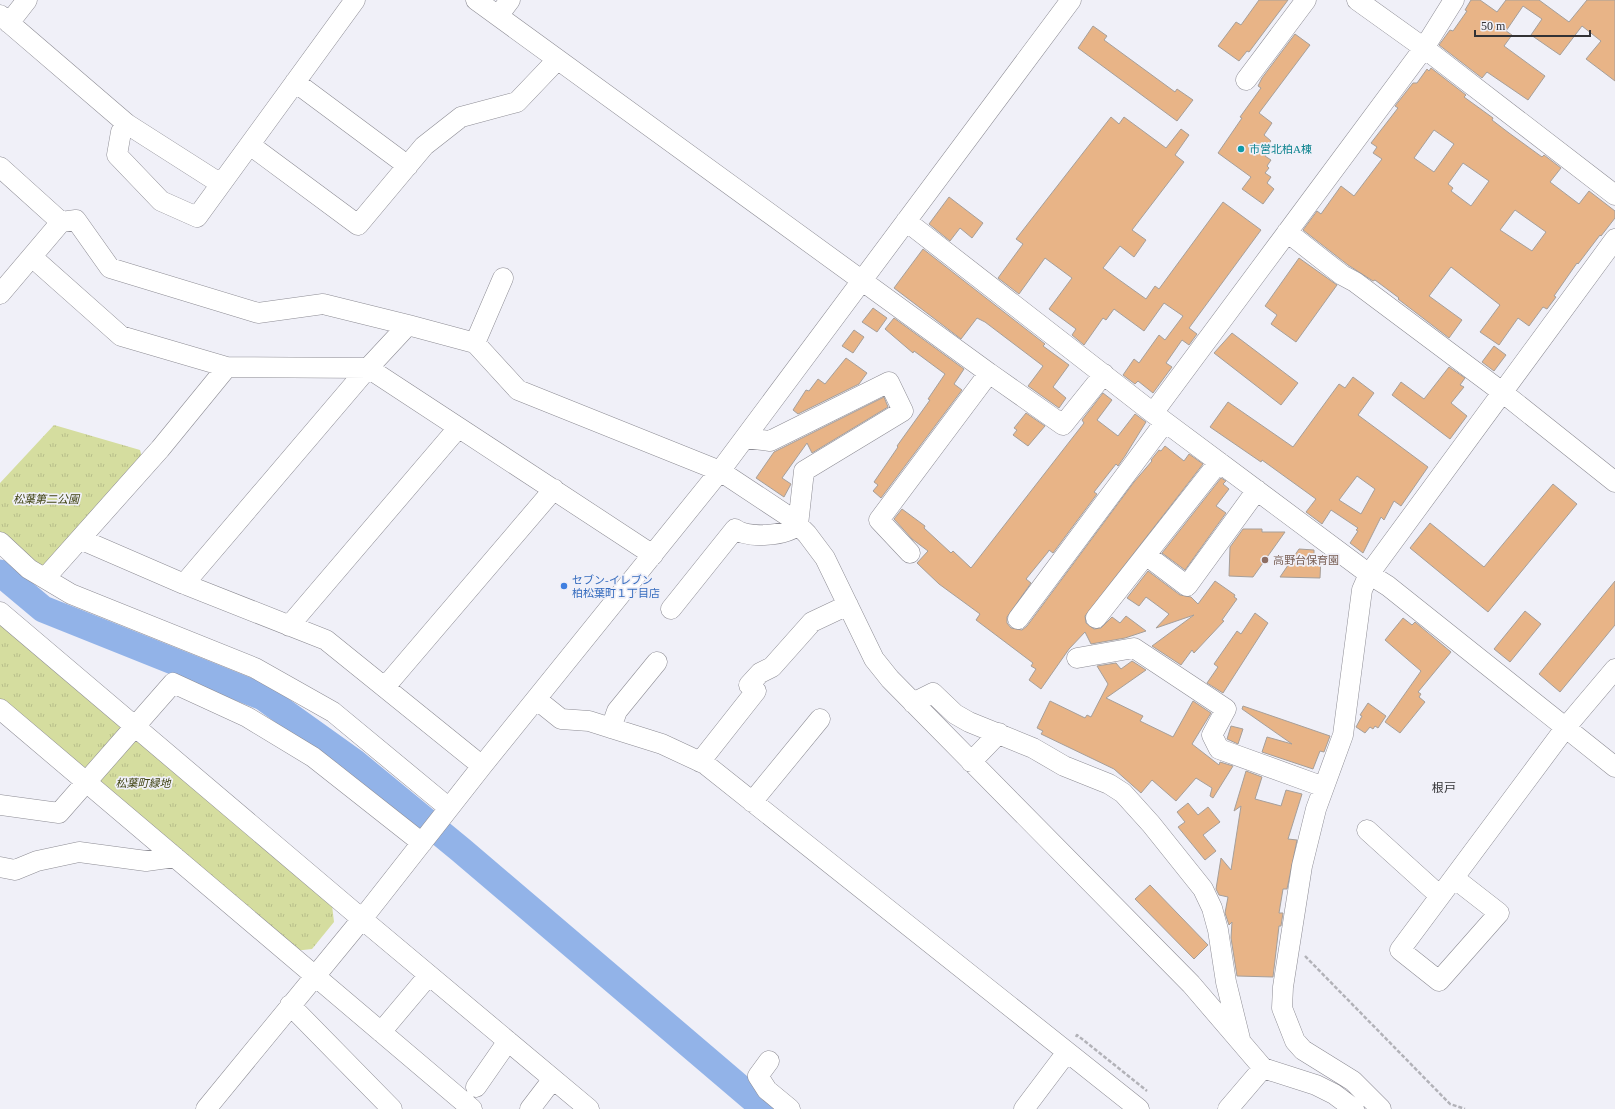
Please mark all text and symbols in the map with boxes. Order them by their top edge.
scale bar [1475,12,1590,38]
text: 50 m [1481,19,1506,33]
place label: 市営北柏A棟 [1249,143,1312,155]
marker: 市営北柏A棟 [1236,144,1246,154]
park label: 松葉第二公園 [13,493,81,505]
place label: 高野台保育園 [1273,554,1339,566]
marker: 高野台保育園 [1260,555,1270,565]
place label: セブン-イレブン 柏松葉町１丁目店 [572,574,660,599]
marker: セブン-イレブン 柏松葉町１丁目店 [559,581,569,591]
park label: 松葉町緑地 [116,777,171,789]
district label: 根戸 [1432,781,1456,795]

